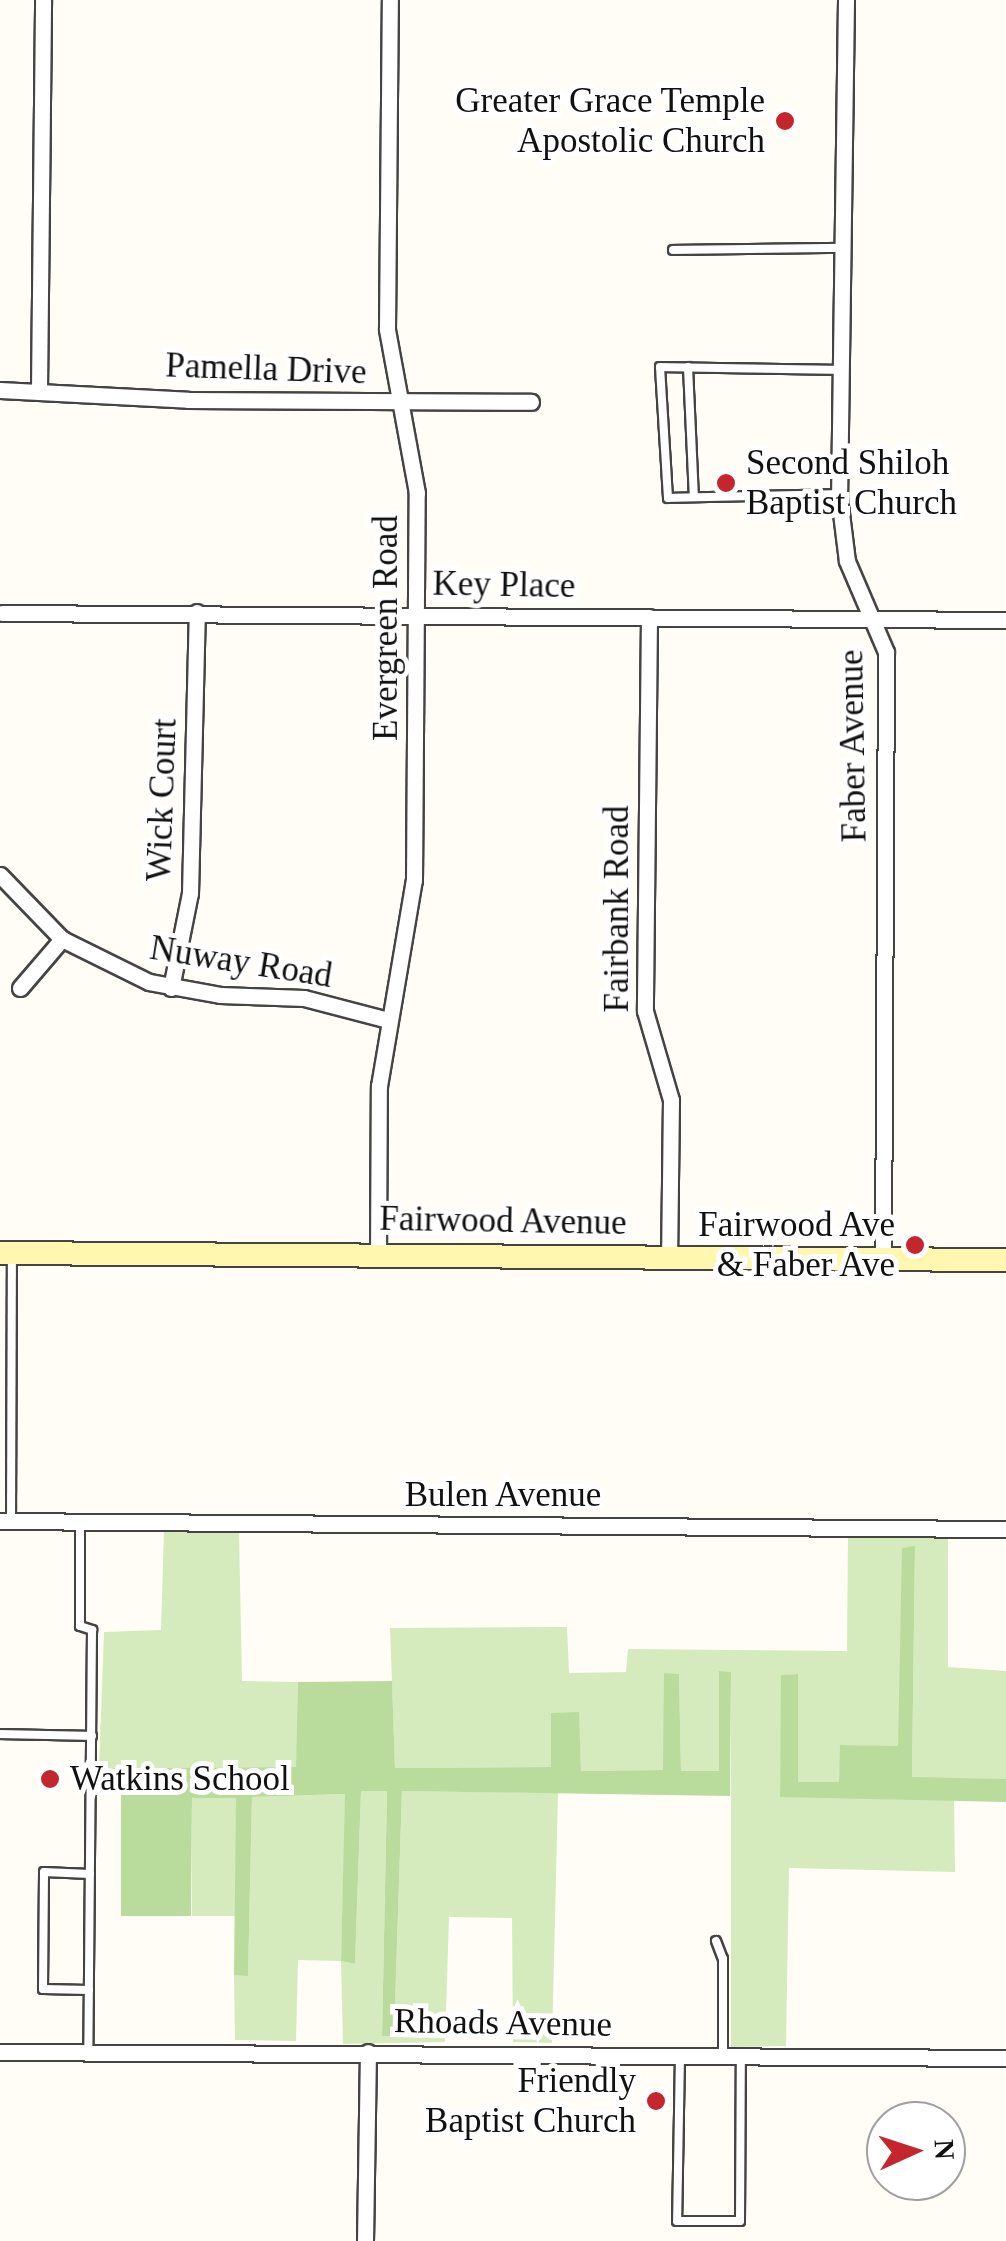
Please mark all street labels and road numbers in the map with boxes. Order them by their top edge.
street label: Pamella Drive [165,345,367,393]
street label: Evergreen Road [365,515,407,741]
street label: Key Place [432,563,576,607]
street label: Faber Avenue [830,648,876,844]
street label: Wick Court [138,718,186,882]
street label: Fairbank Road [596,805,638,1013]
street label: Nuway Road [147,927,335,997]
street label: Fairwood Avenue [378,1198,628,1244]
street label: Bulen Avenue [404,1474,602,1516]
street label: Rhoads Avenue [393,2000,613,2046]

